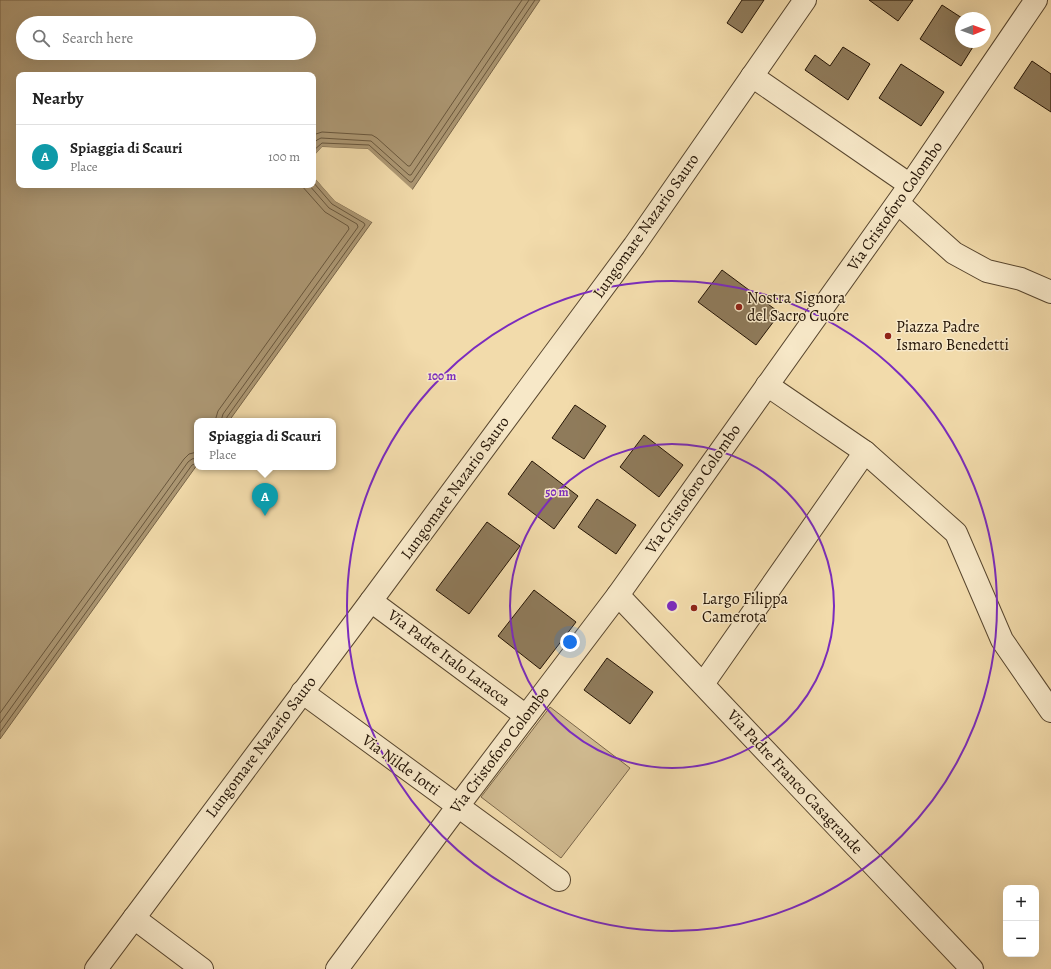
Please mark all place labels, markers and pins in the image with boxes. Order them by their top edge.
place label: Nostra Signora del Sacro Cuore [747,287,849,327]
marker: Nostra Signora del Sacro Cuore [734,302,744,312]
place label: Piazza Padre Ismaro Benedetti [896,316,1009,356]
marker: Piazza Padre Ismaro Benedetti [883,331,893,341]
pin: A [252,483,278,516]
place label: Largo Filippa Camerota [702,588,789,628]
centre of rings [665,599,679,613]
marker: Largo Filippa Camerota [689,603,699,613]

